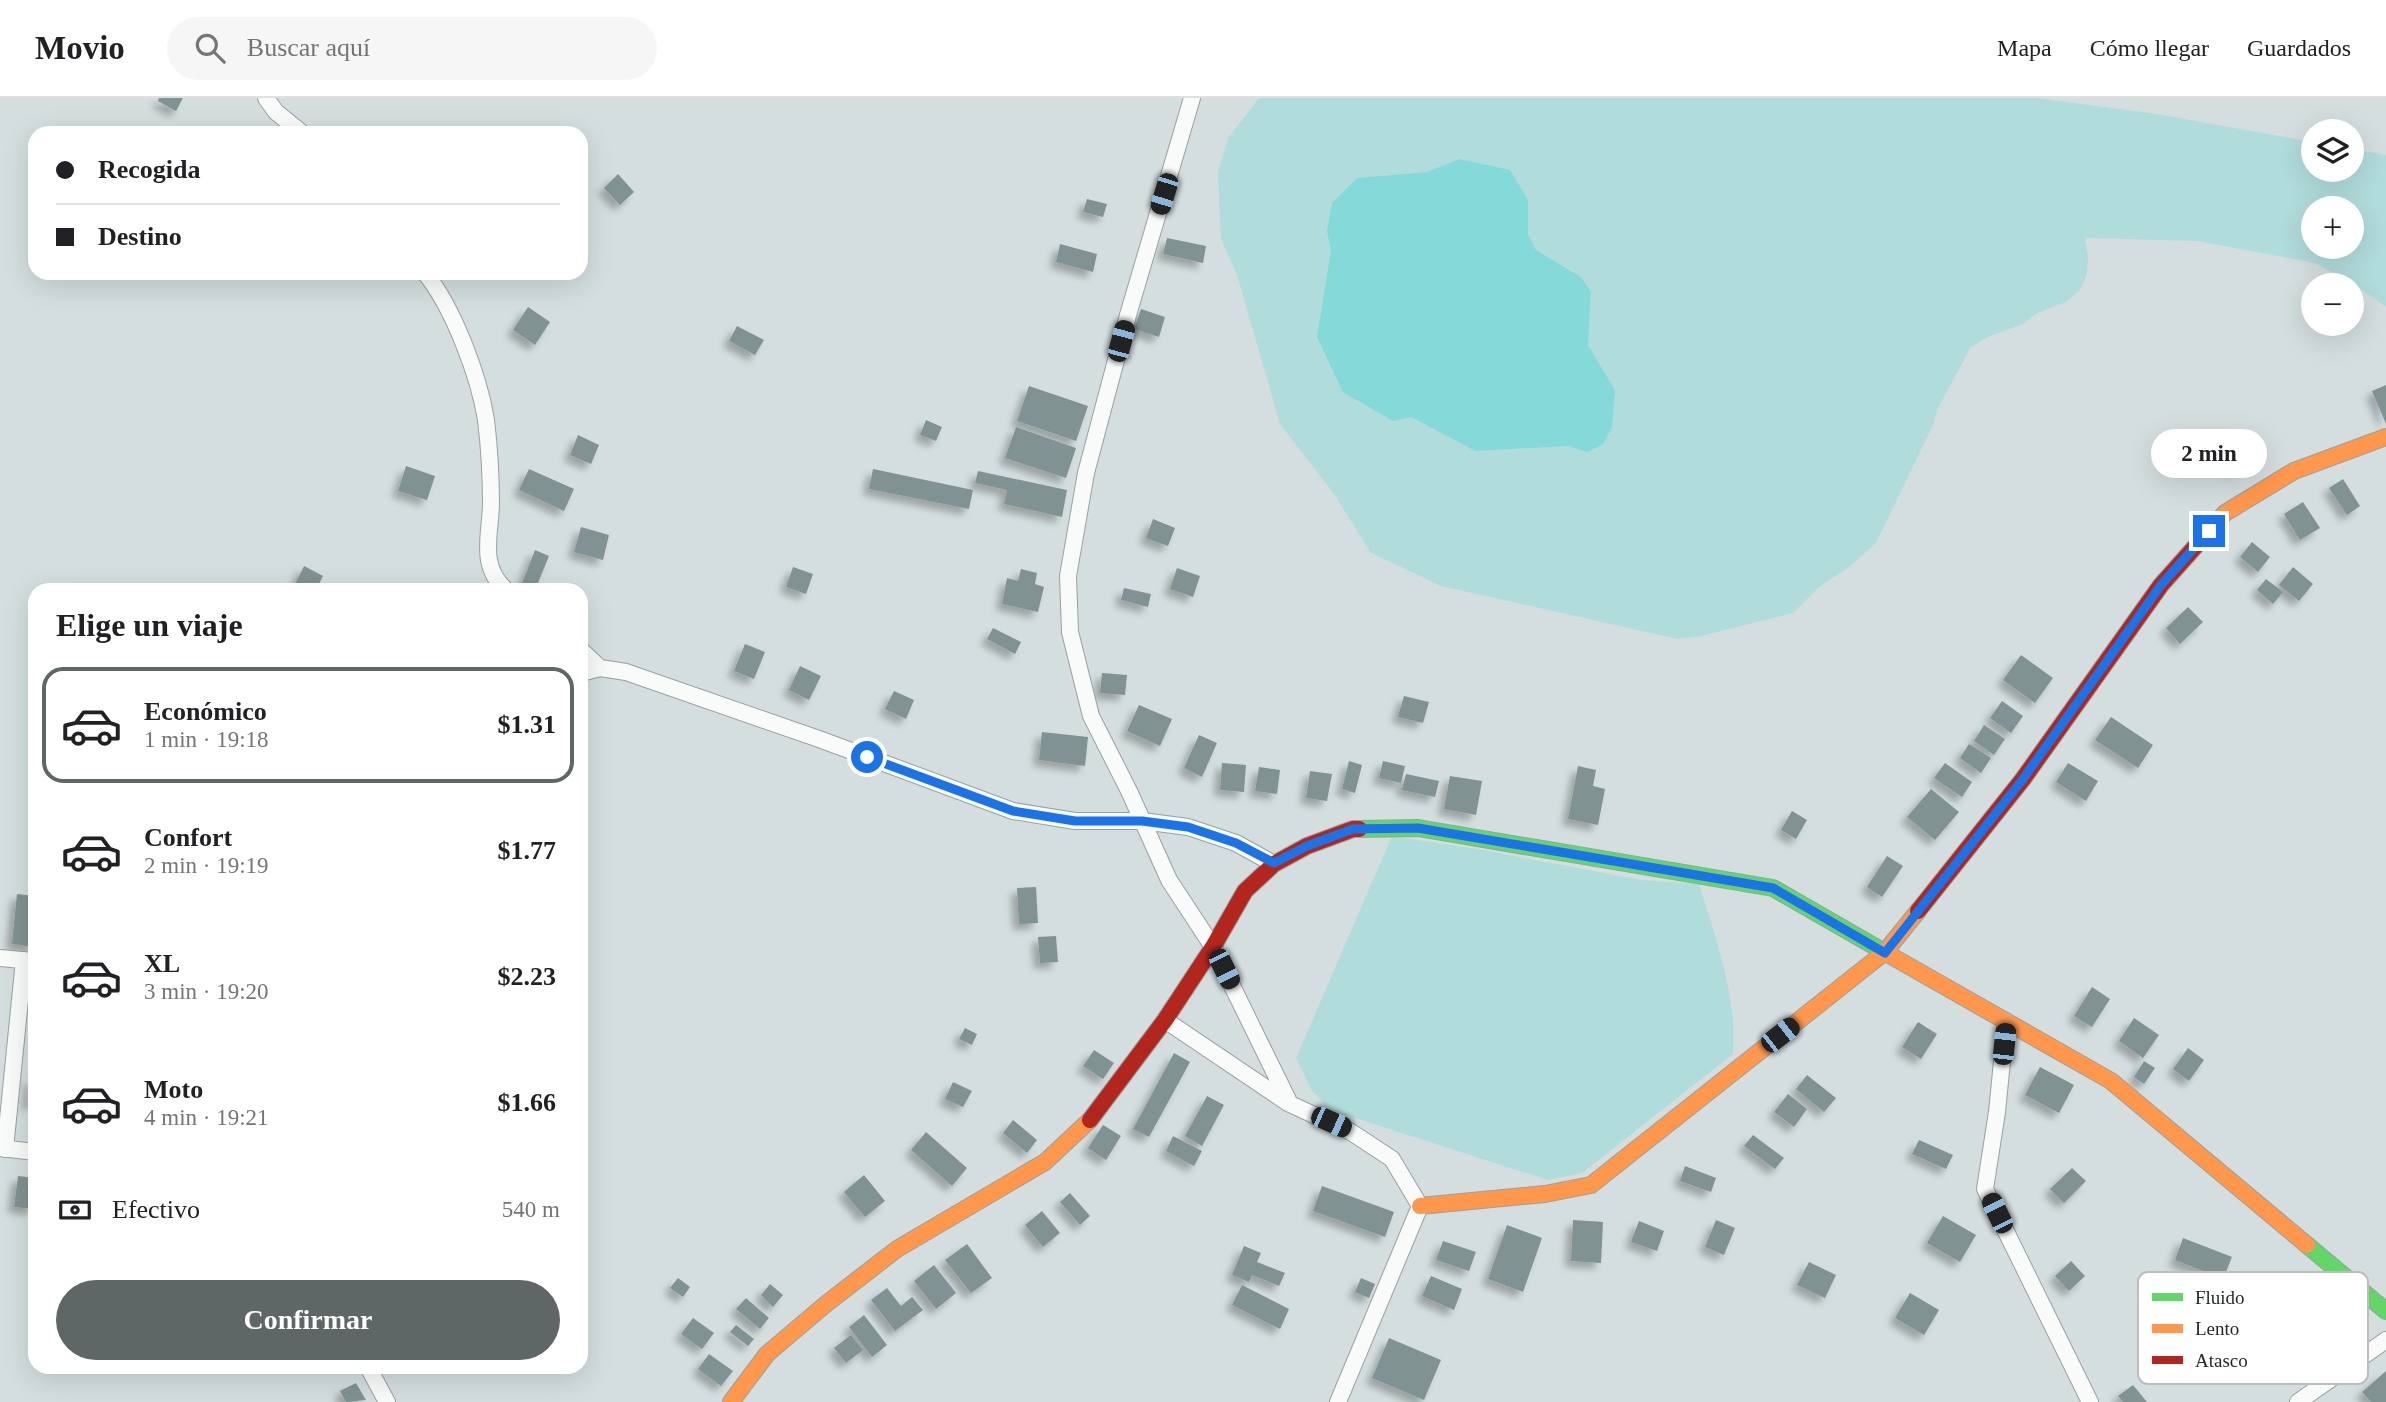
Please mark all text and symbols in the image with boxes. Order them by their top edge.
search box [167,17,657,80]
icon: search [191,29,229,67]
text: Movio [35,30,125,66]
text: Buscar aquí [247,33,370,62]
text: Mapa [1997,35,2052,61]
text: Cómo llegar [2090,35,2209,61]
text: Guardados [2247,35,2351,61]
map controls [2301,119,2364,336]
button: layers [2301,119,2364,182]
text: Recogida [98,155,201,184]
car [1148,171,1181,217]
button: + [2301,196,2364,259]
text: Destino [98,222,182,251]
button: − [2301,273,2364,336]
car [1106,318,1137,364]
callout: 2 min [2151,430,2267,478]
text: 2 min [2181,441,2237,466]
route end [2193,515,2225,547]
text: Elige un viaje [56,607,243,643]
icon: car [60,694,123,757]
text: Económico [144,697,267,726]
text: $1.31 [498,710,556,739]
text: 1 min · 19:18 [144,727,269,752]
route start [851,741,883,773]
icon: car [60,820,123,883]
text: Confort [144,823,232,852]
text: $1.77 [498,836,556,865]
text: 2 min · 19:19 [144,853,269,878]
icon: car [60,946,123,1009]
car [1206,946,1243,992]
text: XL [144,949,180,978]
text: $2.23 [498,962,556,991]
text: 3 min · 19:20 [144,979,269,1004]
car [1757,1014,1804,1056]
car [1992,1022,2017,1066]
icon: car [60,1072,123,1135]
text: Moto [144,1075,203,1104]
text: $1.66 [498,1088,556,1117]
car [1308,1104,1355,1140]
text: 4 min · 19:21 [144,1105,269,1130]
car [1979,1190,2016,1236]
icon: cash [56,1191,94,1229]
text: Efectivo [112,1195,200,1224]
text: 540 m [502,1197,560,1222]
legend [2138,1272,2368,1384]
button: Confirmar [56,1280,560,1360]
text: Fluido [2195,1287,2245,1308]
text: Lento [2195,1318,2239,1339]
text: Atasco [2195,1350,2248,1371]

